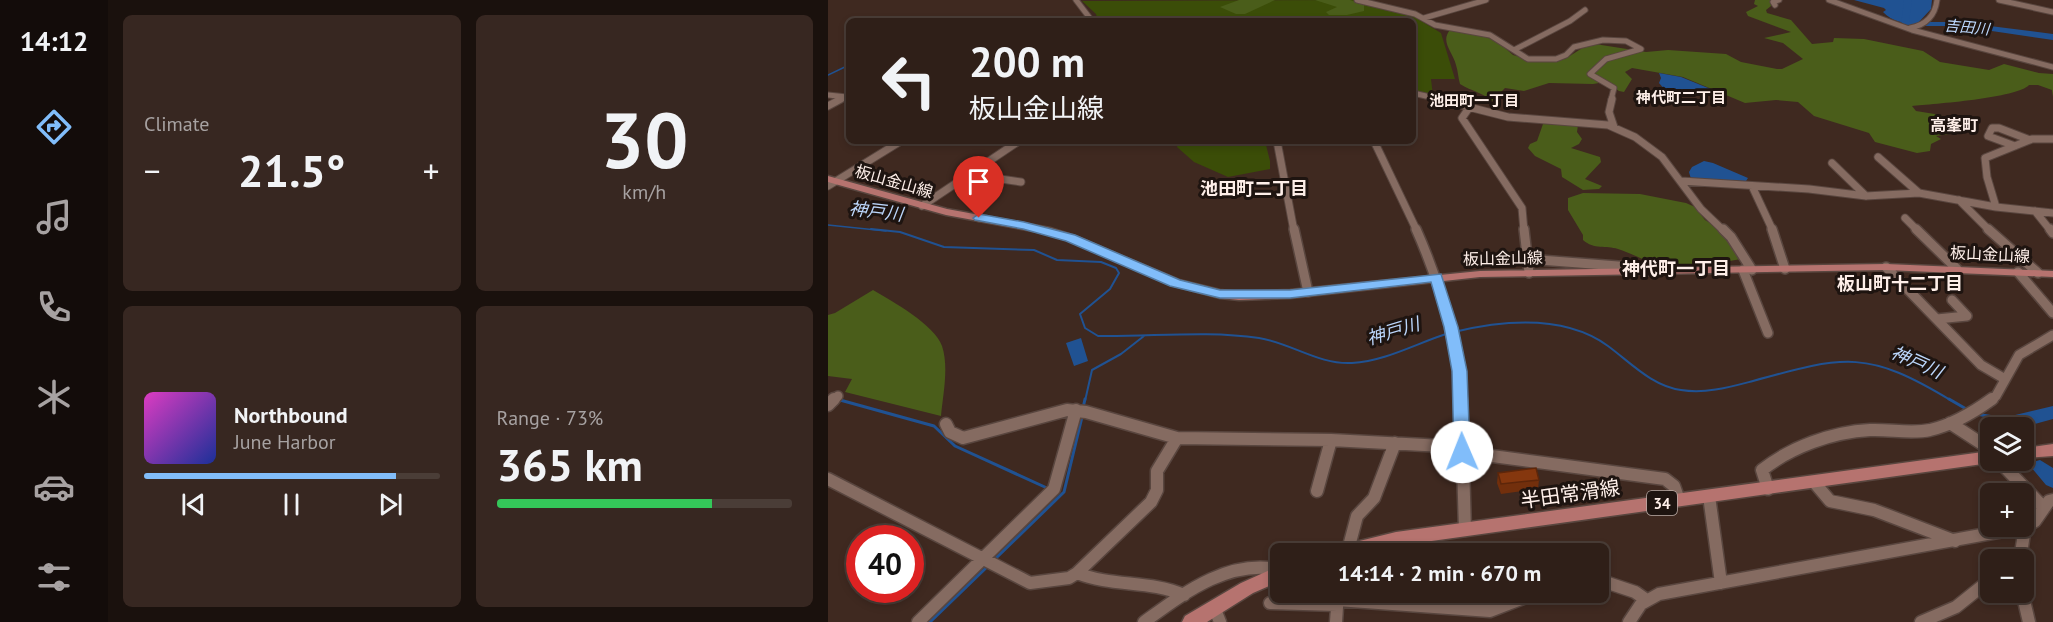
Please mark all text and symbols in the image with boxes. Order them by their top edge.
water label: 吉田川 [1944,16,1992,39]
text: 14:12 [20,24,88,58]
text: 200 m [969,34,1085,89]
icon: left [870,42,948,120]
district label: 神代町二丁目 [1635,88,1726,107]
text: 30 [600,89,688,190]
text: 板山金山線 [969,91,1104,125]
district label: 池田町一丁目 [1429,91,1519,110]
icon: directions [33,106,75,148]
text: Climate [144,111,210,137]
district label: 高峯町 [1930,115,1978,135]
text: 21.5° [238,141,345,199]
text: − [144,149,161,192]
text: + [423,149,440,192]
pin [953,156,1004,218]
street label: 板山金山線 [853,160,935,202]
icon: arrive [962,165,995,198]
district label: 池田町二丁目 [1200,177,1308,200]
text: km/h [622,179,666,205]
icon: music [33,196,75,238]
water label: 神戸川 [848,196,906,226]
street label: 板山金山線 [1950,242,2030,266]
street label: 板山金山線 [1463,247,1543,269]
district label: 神代町一丁目 [1622,257,1730,280]
district label: 板山町十二丁目 [1837,272,1963,295]
icon: phone [33,286,75,328]
water label: 神戸川 [1364,312,1424,350]
water label: 神戸川 [1888,341,1948,384]
icon: climate [33,376,75,418]
text: Northbound [234,401,348,429]
text: Range · 73% [497,405,603,431]
map controls [1980,417,2034,603]
button: layers [1980,417,2034,471]
position arrow [1430,420,1494,484]
text: June Harbor [234,429,336,455]
text: 365 km [497,435,643,493]
icon: car [33,466,75,508]
street label: 半田常滑線 [1519,474,1621,514]
button: + [1980,483,2034,537]
icon: previous [177,488,210,521]
icon: pause [275,488,308,521]
icon: next [374,488,407,521]
road number: 34 [1647,491,1677,515]
speed limit sign: 40 [846,525,924,603]
button: − [1980,549,2034,603]
icon: filters [33,556,75,598]
text: 14:14 · 2 min · 670 m [1338,559,1541,587]

